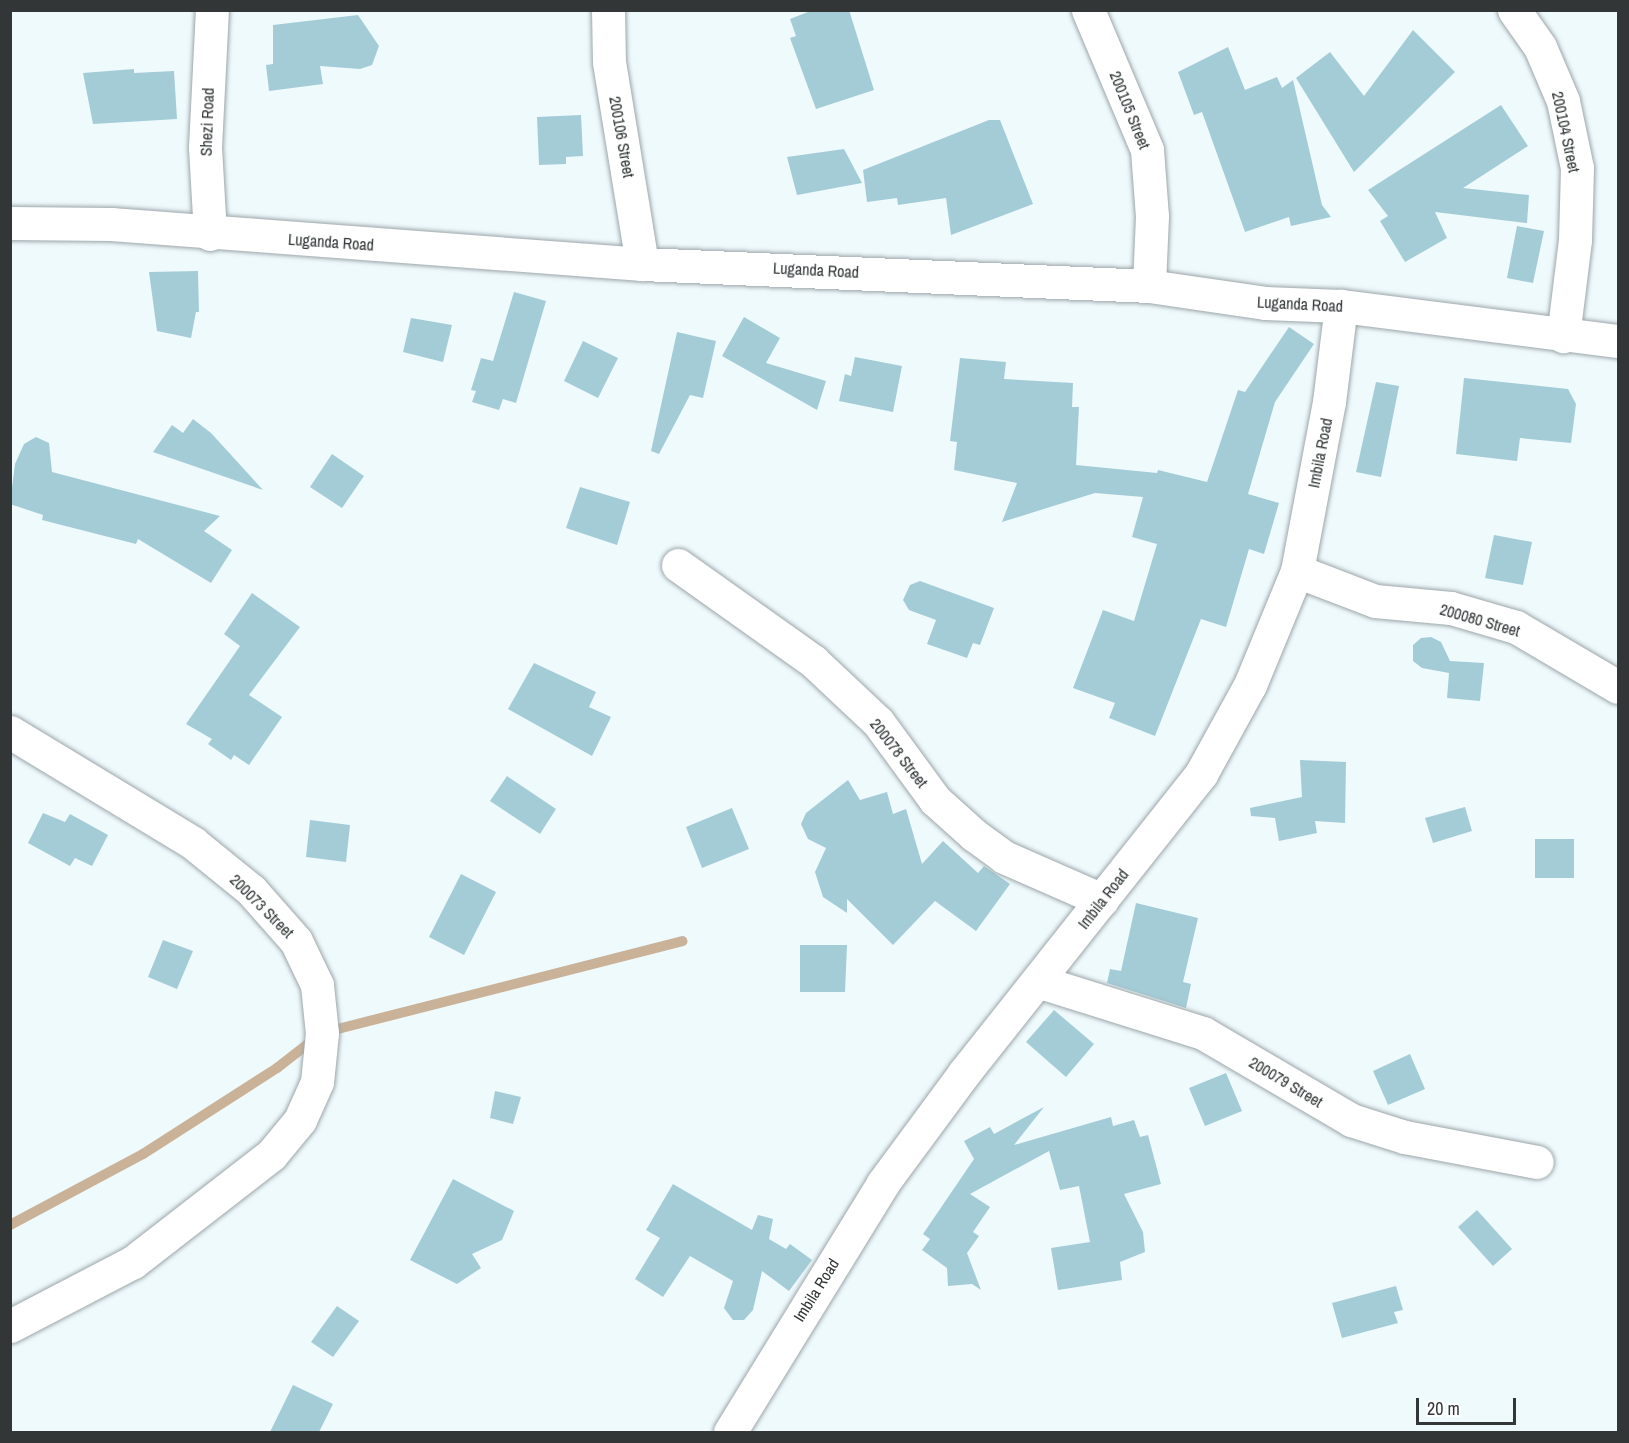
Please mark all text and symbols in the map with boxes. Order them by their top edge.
street label: 200105 Street [1106,68,1154,152]
street label: Shezi Road [196,87,218,157]
street label: 200104 Street [1548,90,1584,174]
street label: 200106 Street [605,95,639,179]
street label: Luganda Road [287,229,375,255]
street label: Luganda Road [773,258,859,282]
street label: Luganda Road [1257,292,1343,316]
street label: Imbila Road [1304,416,1336,490]
street label: 200080 Street [1438,599,1522,641]
street label: 200078 Street [866,715,932,791]
street label: Imbila Road [1074,865,1132,933]
street label: 200073 Street [226,870,298,942]
street label: 200079 Street [1246,1053,1326,1111]
street label: Imbila Road [789,1255,843,1325]
scale bar [1419,1386,1520,1424]
text: 20 m [1427,1396,1460,1421]

